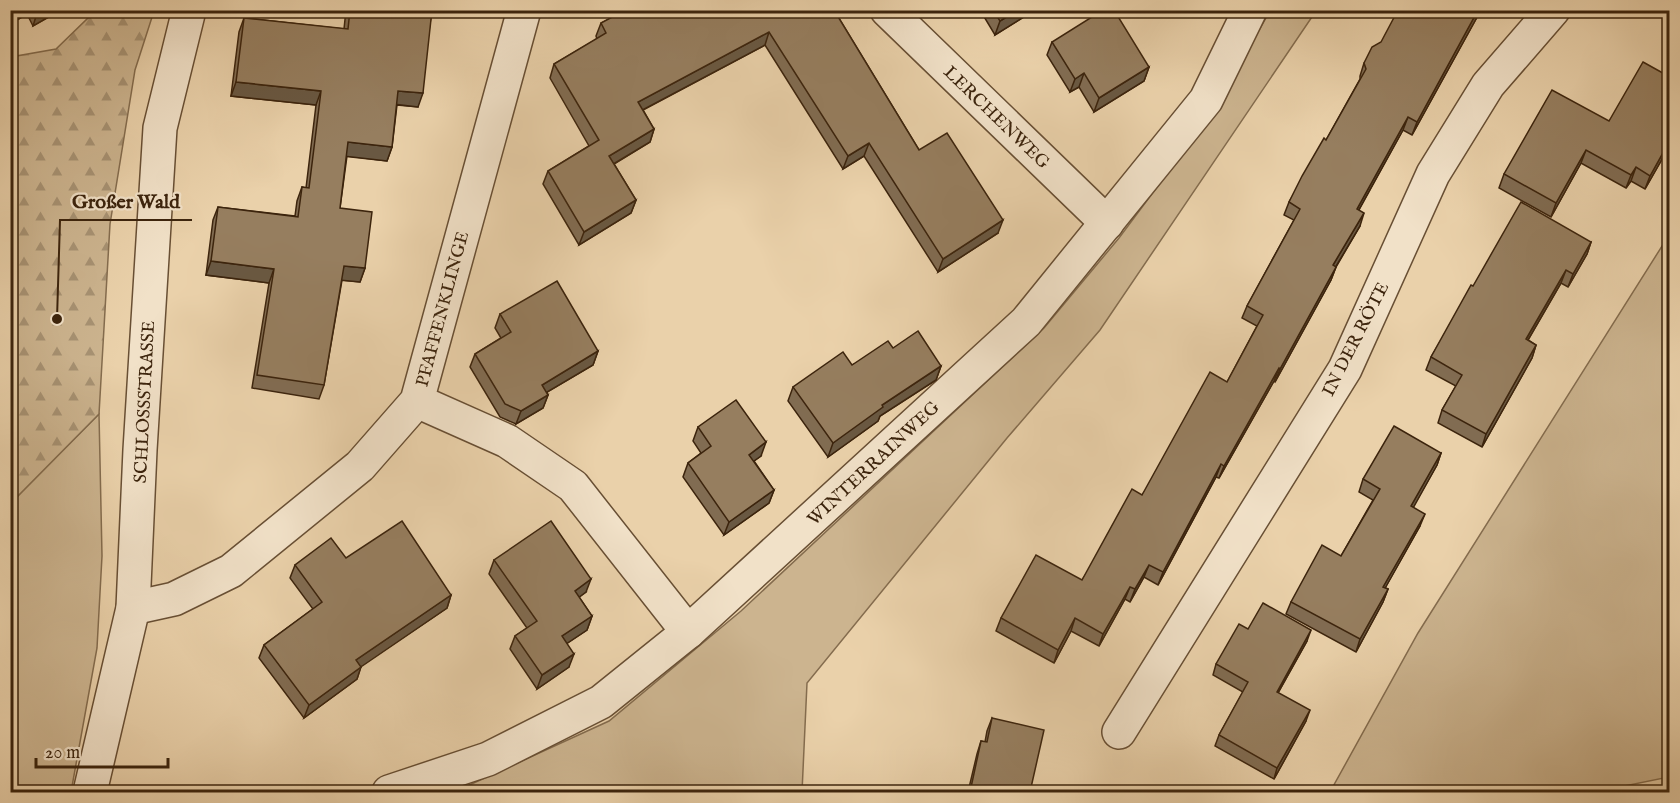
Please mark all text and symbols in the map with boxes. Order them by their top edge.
street label: LERCHENWEG [938,62,1054,175]
callout: Großer Wald [60,182,192,220]
text: Großer Wald [72,190,181,215]
street label: PFAFFENKLINGE [412,229,475,390]
street label: IN DER RÖTE [1317,278,1395,401]
street label: SCHLOSSSTRASSE [130,320,161,484]
street label: WINTERRAINWEG [803,396,946,531]
scale bar [36,731,168,769]
text: 20 m [45,742,80,765]

